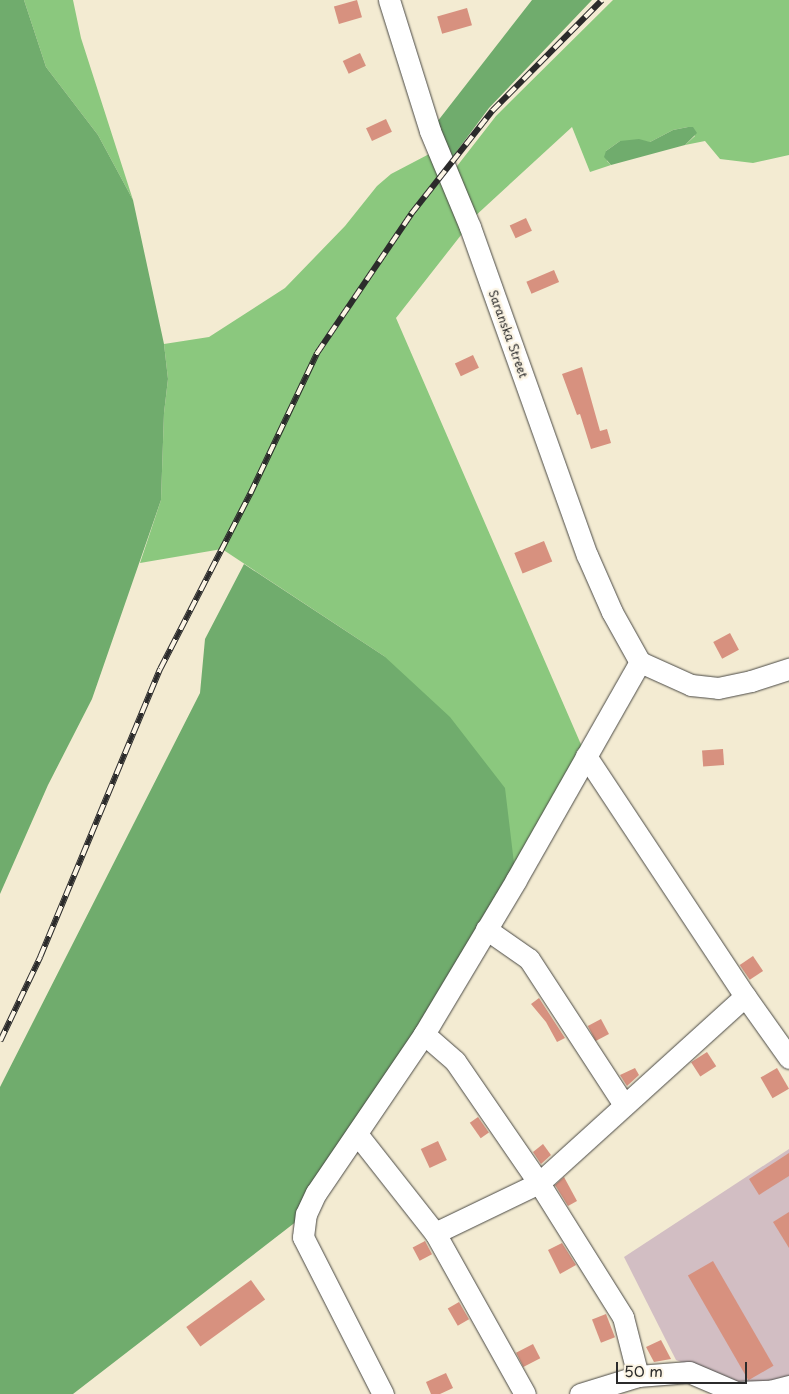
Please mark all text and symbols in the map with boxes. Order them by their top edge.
street label: Saranska Street [485,287,531,381]
scale bar [619,1352,750,1384]
text: 50 m [624,1359,663,1382]

